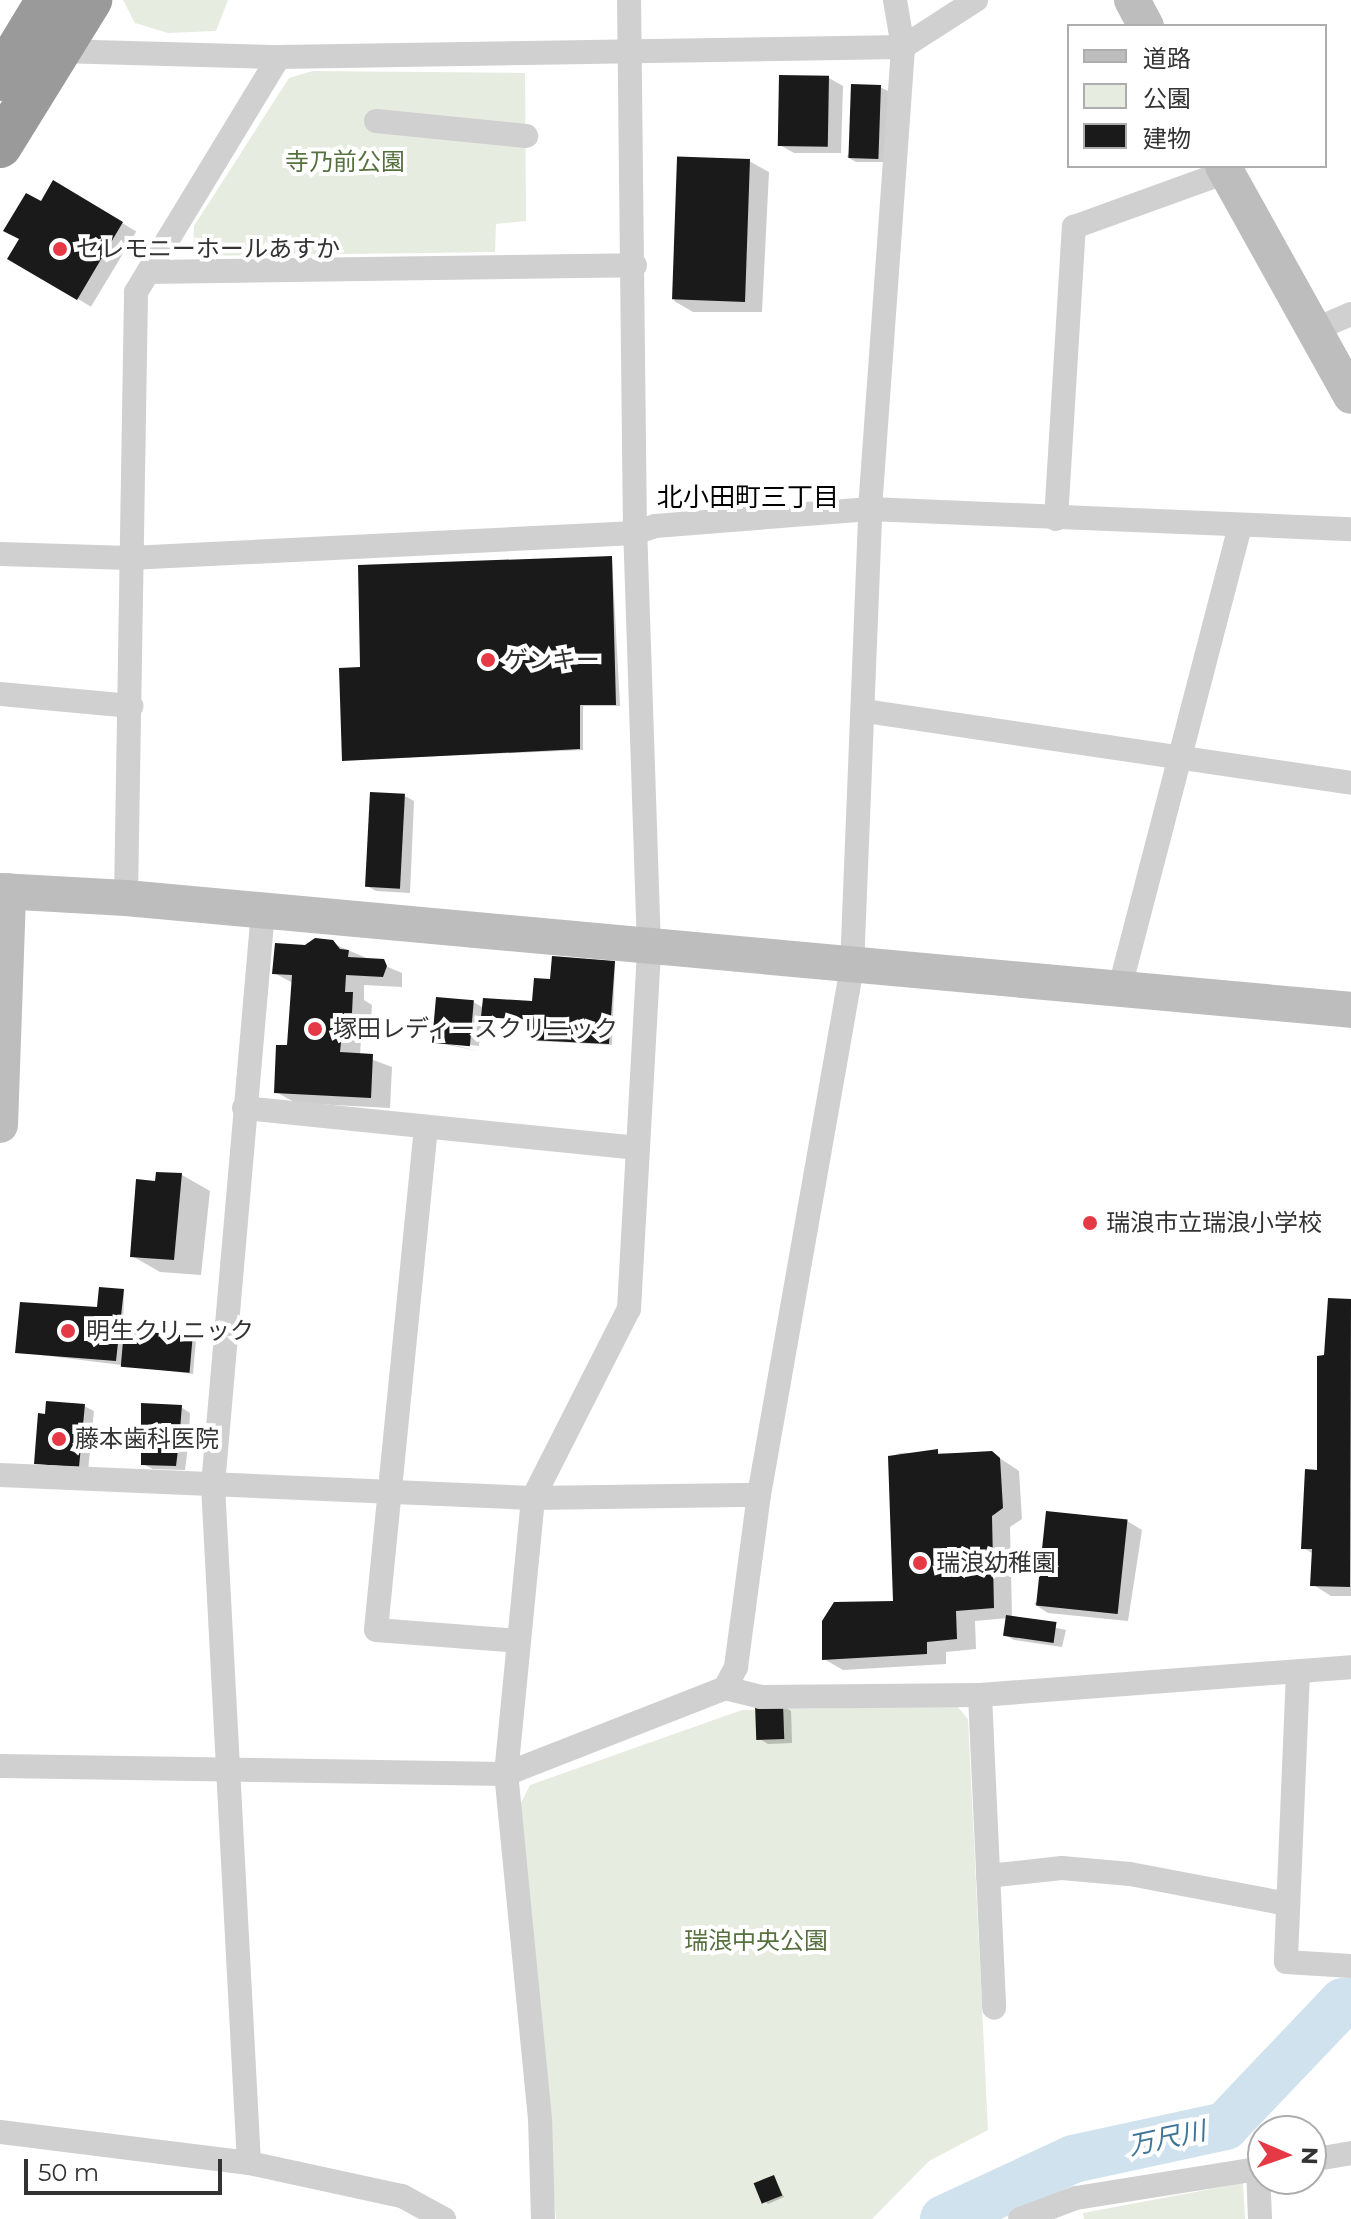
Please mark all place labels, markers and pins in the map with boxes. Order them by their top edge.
place label: セレモニーホールあすか [76,235,340,263]
marker: セレモニーホールあすか [51,240,69,258]
place label: ゲンキー [504,646,600,674]
marker: ゲンキー [479,651,497,669]
place label: 塚田レディースクリニック [333,1015,621,1043]
marker: 塚田レディースクリニック [304,1018,326,1040]
place label: 瑞浪市立瑞浪小学校 [1106,1209,1322,1237]
marker: 瑞浪市立瑞浪小学校 [1081,1214,1099,1232]
place label: 明生クリニック [86,1317,254,1345]
marker: 明生クリニック [57,1320,79,1342]
place label: 藤本歯科医院 [75,1425,219,1453]
marker: 藤本歯科医院 [50,1430,68,1448]
place label: 瑞浪幼稚園 [936,1549,1056,1577]
marker: 瑞浪幼稚園 [911,1554,929,1572]

